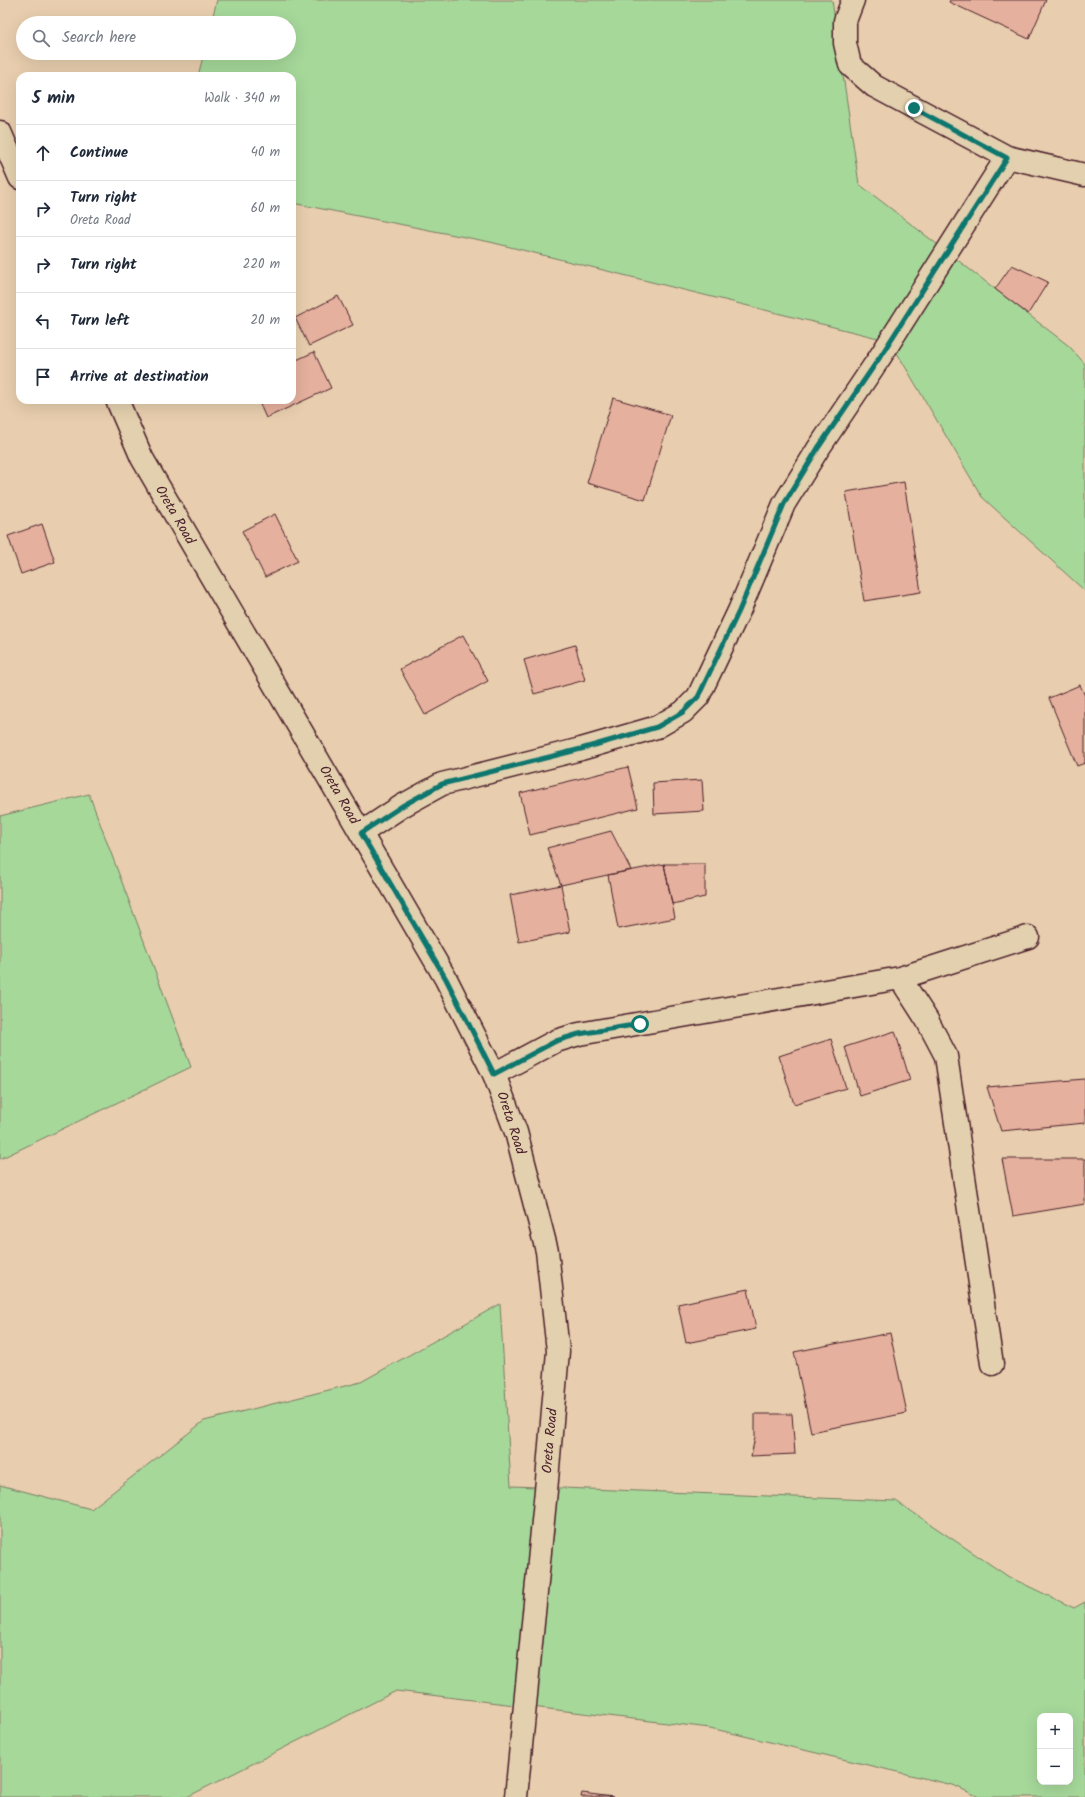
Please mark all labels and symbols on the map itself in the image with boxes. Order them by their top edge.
route end [905,99,923,117]
street label: Oreta Road [149,481,201,550]
street label: Oreta Road [313,761,365,830]
route start [631,1015,649,1033]
street label: Oreta Road [490,1089,532,1158]
street label: Oreta Road [536,1407,564,1474]

